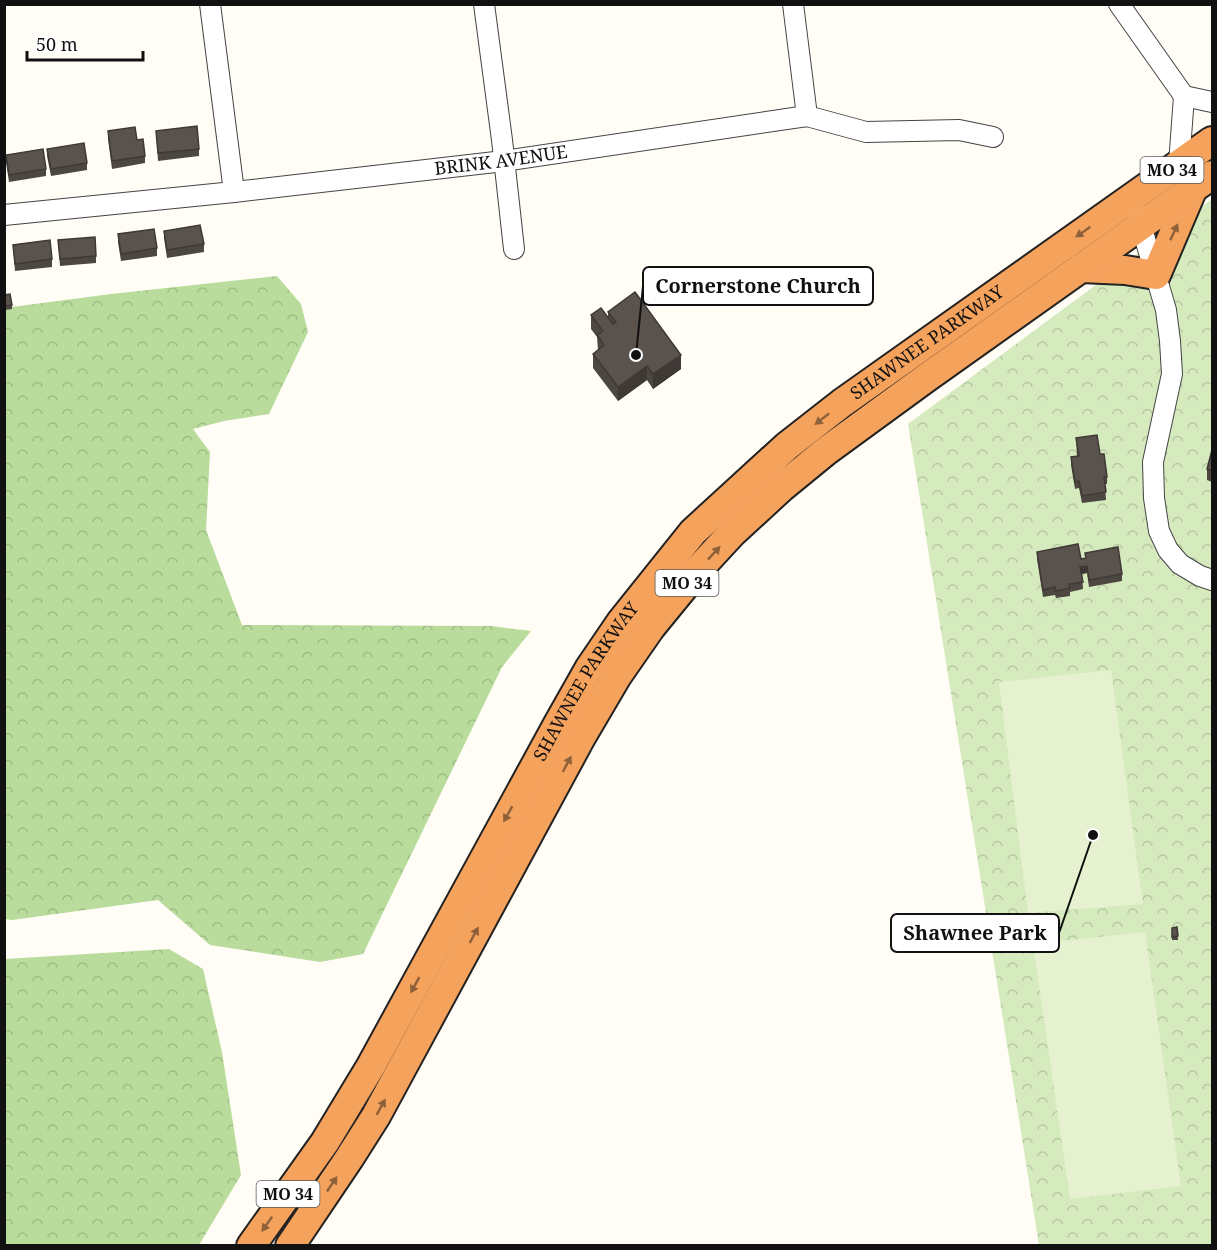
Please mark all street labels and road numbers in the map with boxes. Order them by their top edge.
street label: BRINK AVENUE [433,139,569,180]
road number: MO 34 [1140,157,1204,183]
street label: SHAWNEE PARKWAY [845,279,1009,404]
road number: MO 34 [656,570,718,596]
street label: SHAWNEE PARKWAY [527,596,644,765]
road number: MO 34 [256,1181,320,1207]

